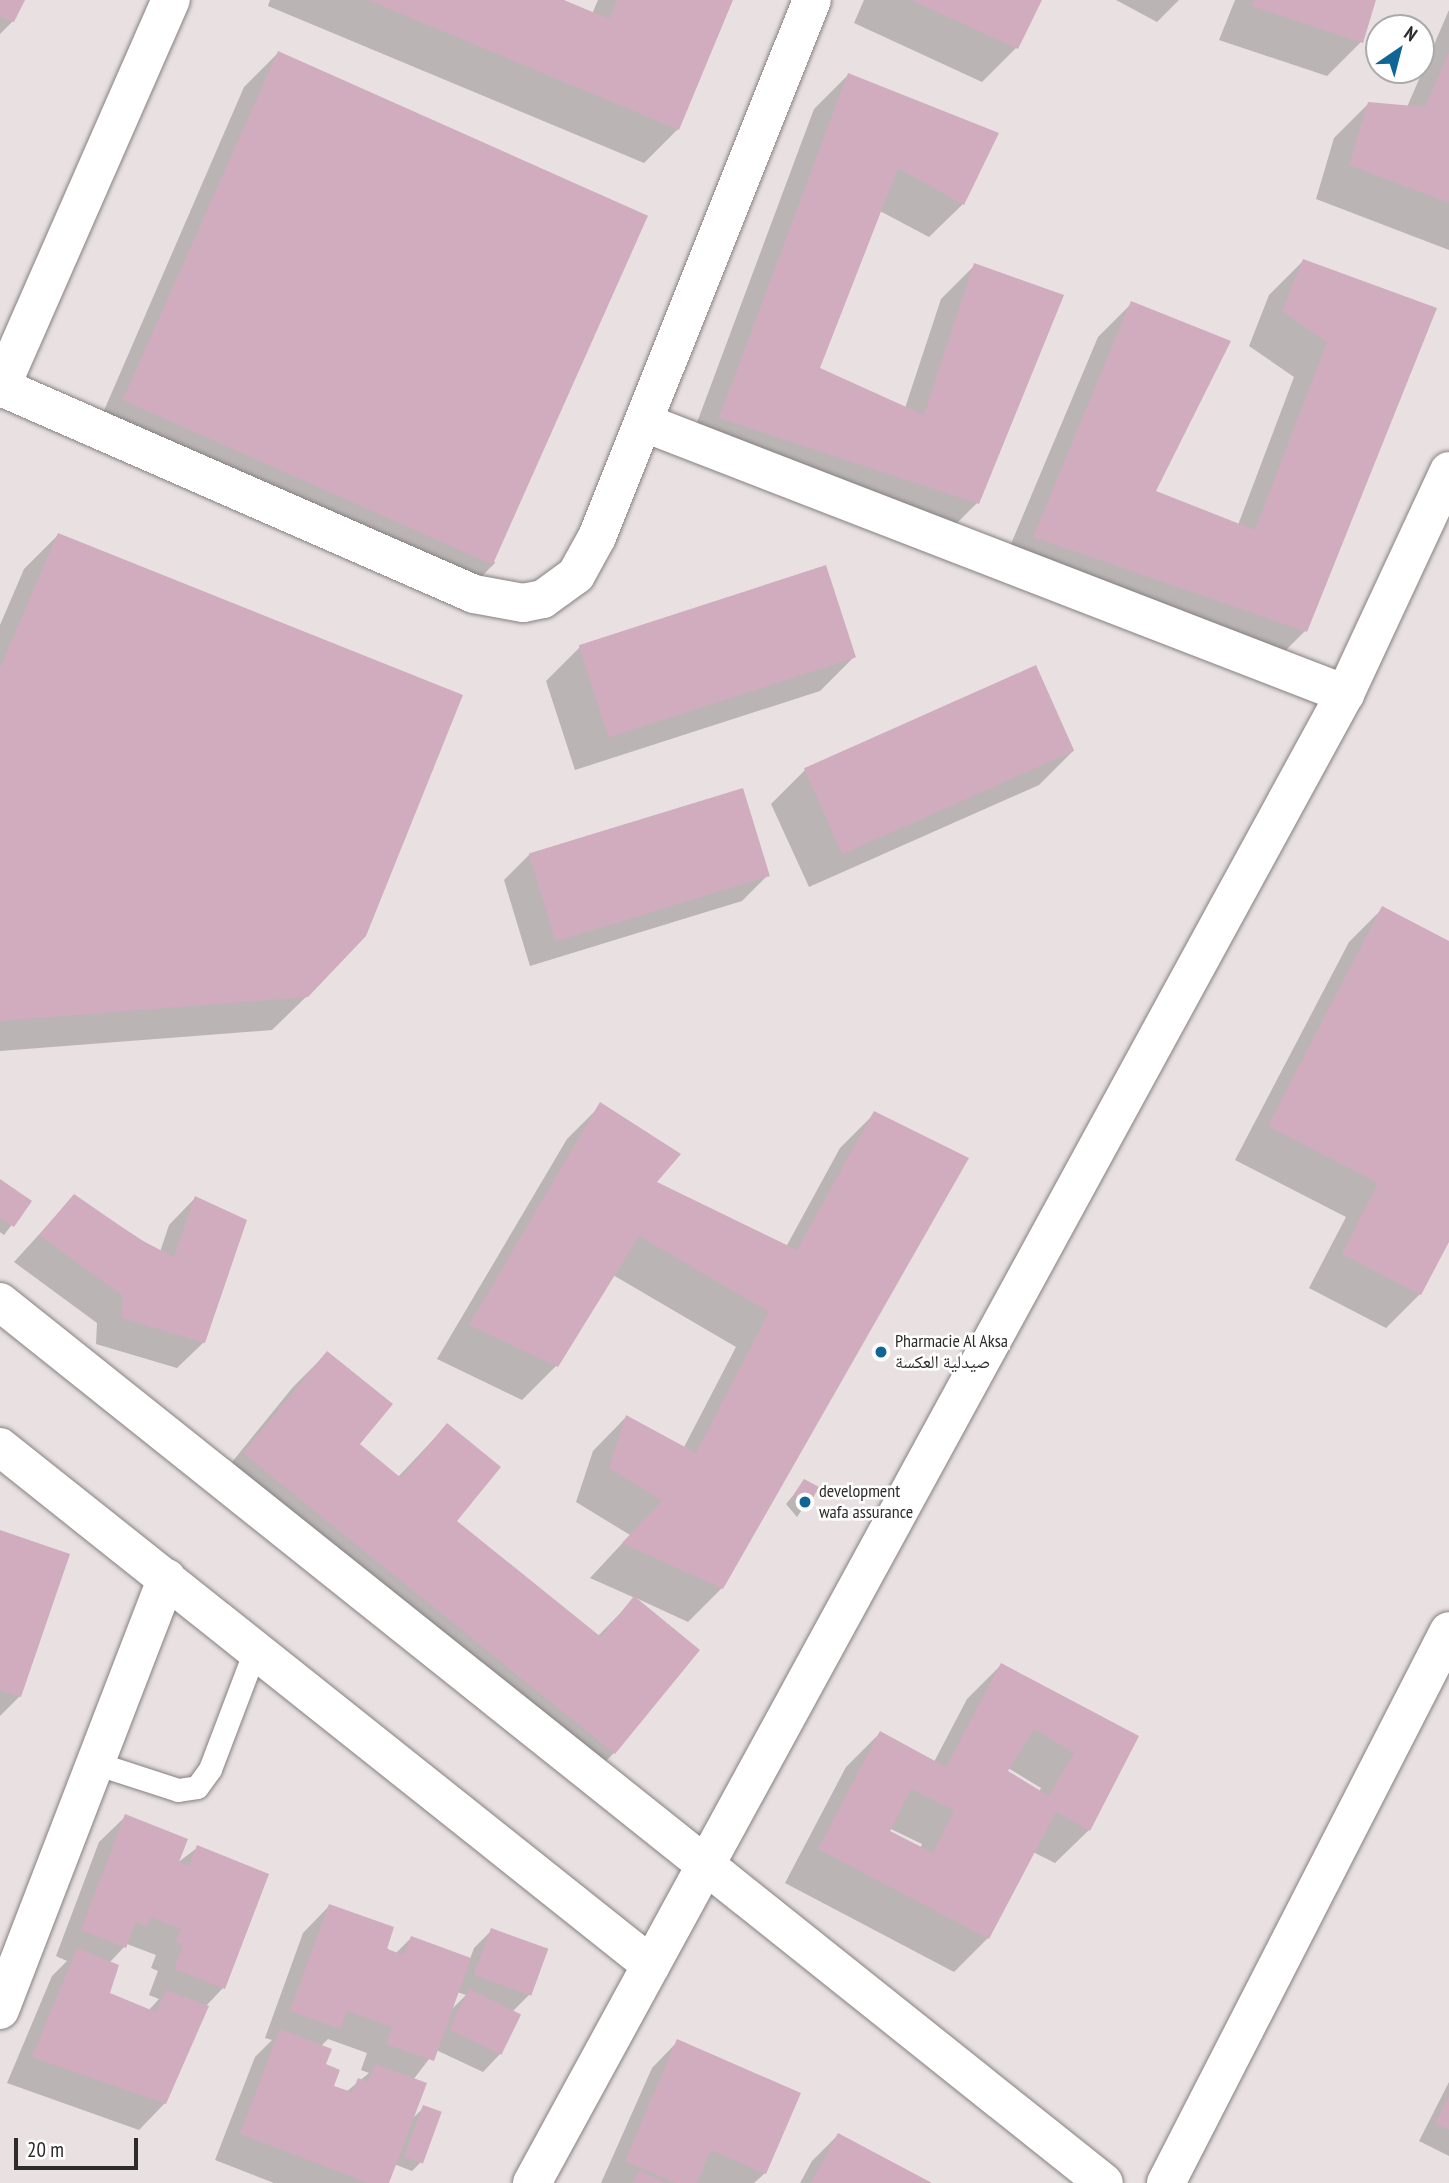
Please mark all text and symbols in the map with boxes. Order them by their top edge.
north arrow [1365,14,1435,84]
text: N [1400,21,1422,46]
place label: Pharmacie Al Aksa صيدلية العكسة [895,1331,1009,1374]
marker: Pharmacie Al Aksa صيدلية العكسة [873,1344,889,1360]
place label: development wafa assurance [819,1481,913,1524]
marker: development wafa assurance [797,1494,813,1510]
scale bar [18,2124,142,2168]
text: 20 m [27,2136,64,2163]

